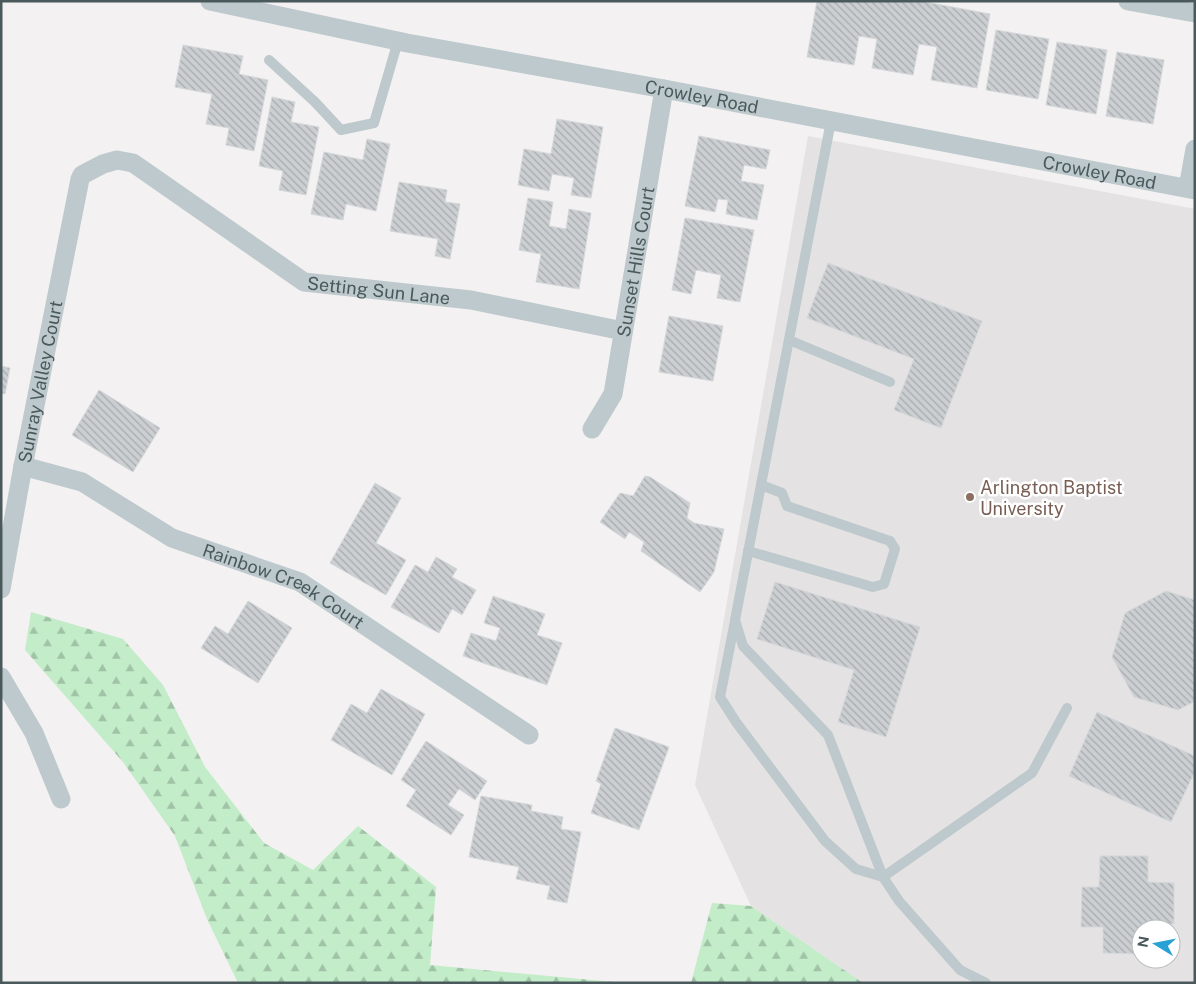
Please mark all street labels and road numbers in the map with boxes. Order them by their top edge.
street label: Crowley Road [643,75,760,117]
street label: Crowley Road [1041,151,1158,193]
street label: Sunset Hills Court [612,185,658,338]
street label: Setting Sun Lane [306,272,451,308]
street label: Sunray Valley Court [13,298,66,465]
street label: Rainbow Creek Court [200,539,368,632]

